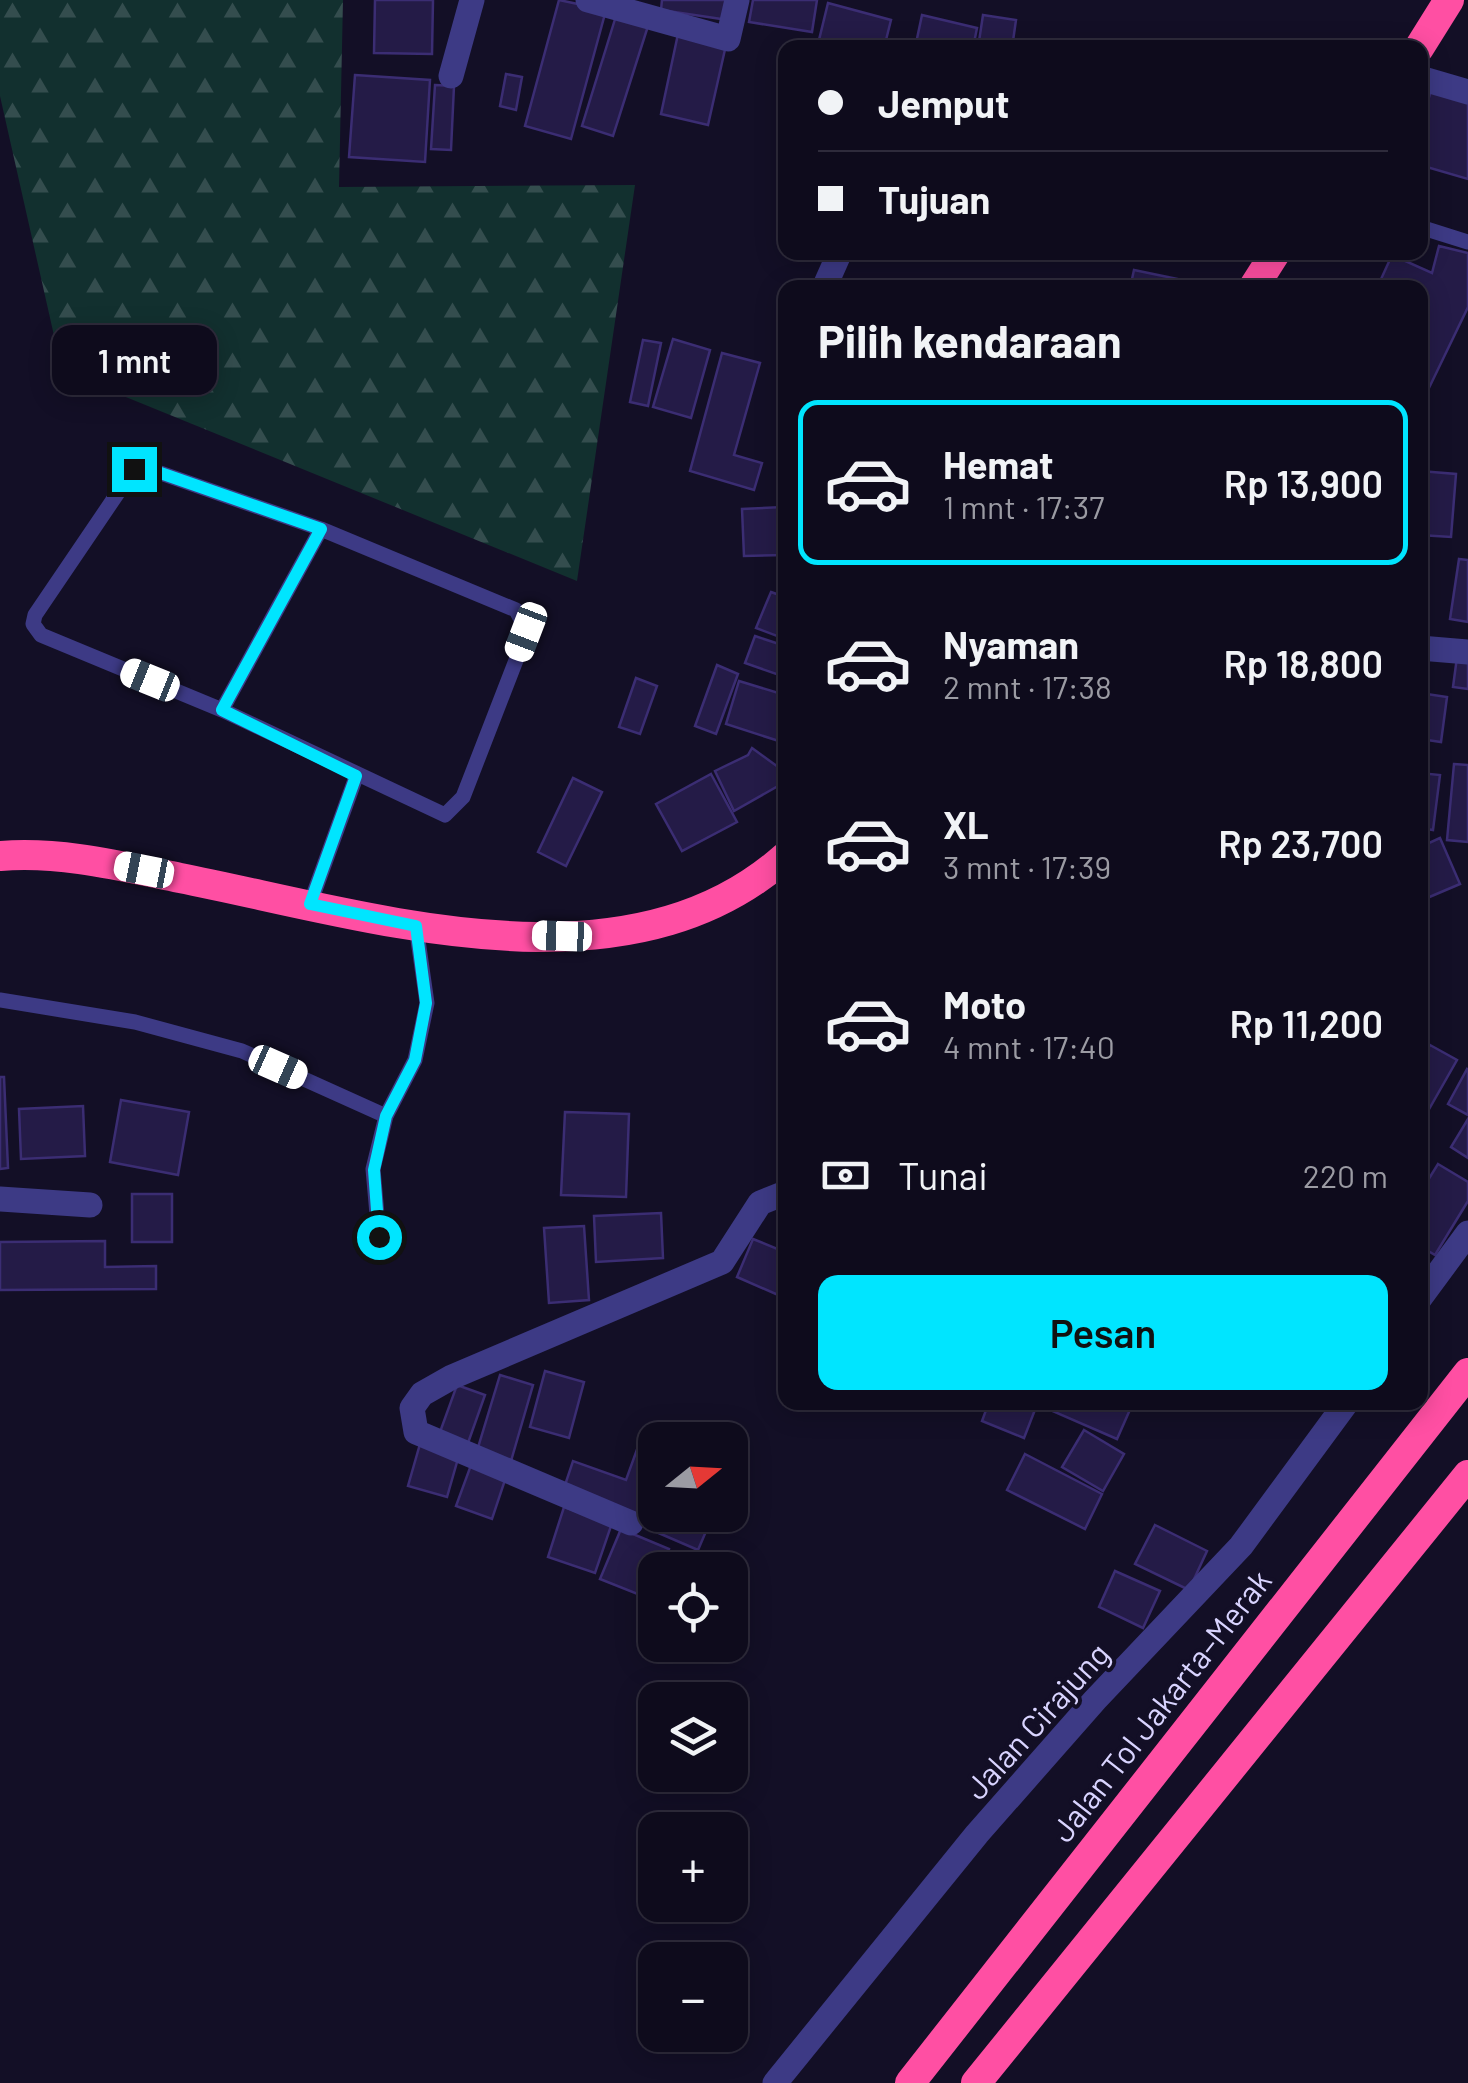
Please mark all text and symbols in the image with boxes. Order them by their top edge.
text: Jemput [878,80,1009,126]
text: Tujuan [878,176,990,222]
text: Pilih kendaraan [818,313,1122,367]
callout: 1 mnt [52,324,216,394]
text: 1 mnt [98,341,171,379]
icon: car [823,438,913,528]
text: Hemat [943,441,1053,487]
route end [112,447,157,492]
text: Rp 13,900 [1224,460,1383,506]
text: 1 mnt · 17:37 [943,487,1104,525]
car [501,599,551,665]
icon: car [823,618,913,708]
text: Nyaman [943,621,1079,667]
text: Rp 18,800 [1224,640,1383,686]
car [117,655,183,705]
text: 2 mnt · 17:38 [943,667,1112,705]
icon: car [823,798,913,888]
text: XL [943,801,989,847]
text: Rp 23,700 [1218,820,1383,866]
text: 3 mnt · 17:39 [943,847,1111,885]
car [112,850,176,890]
car [531,920,593,952]
icon: car [823,978,913,1068]
text: Moto [943,981,1026,1027]
text: Rp 11,200 [1229,1000,1383,1046]
text: 4 mnt · 17:40 [943,1027,1115,1065]
car [244,1041,312,1093]
icon: cash [818,1148,873,1203]
text: Tunai [898,1152,988,1198]
text: 220 m [1303,1156,1388,1194]
route start [357,1215,402,1260]
button: Pesan [818,1275,1388,1390]
north arrow [638,1422,748,1532]
map controls [638,1422,748,2052]
button: locate [638,1552,748,1662]
street label: Jalan Tol Jakarta–Merak [1042,1561,1278,1849]
street label: Jalan Cirajung [956,1634,1116,1806]
button: layers [638,1682,748,1792]
button: + [638,1812,748,1922]
button: − [638,1942,748,2052]

